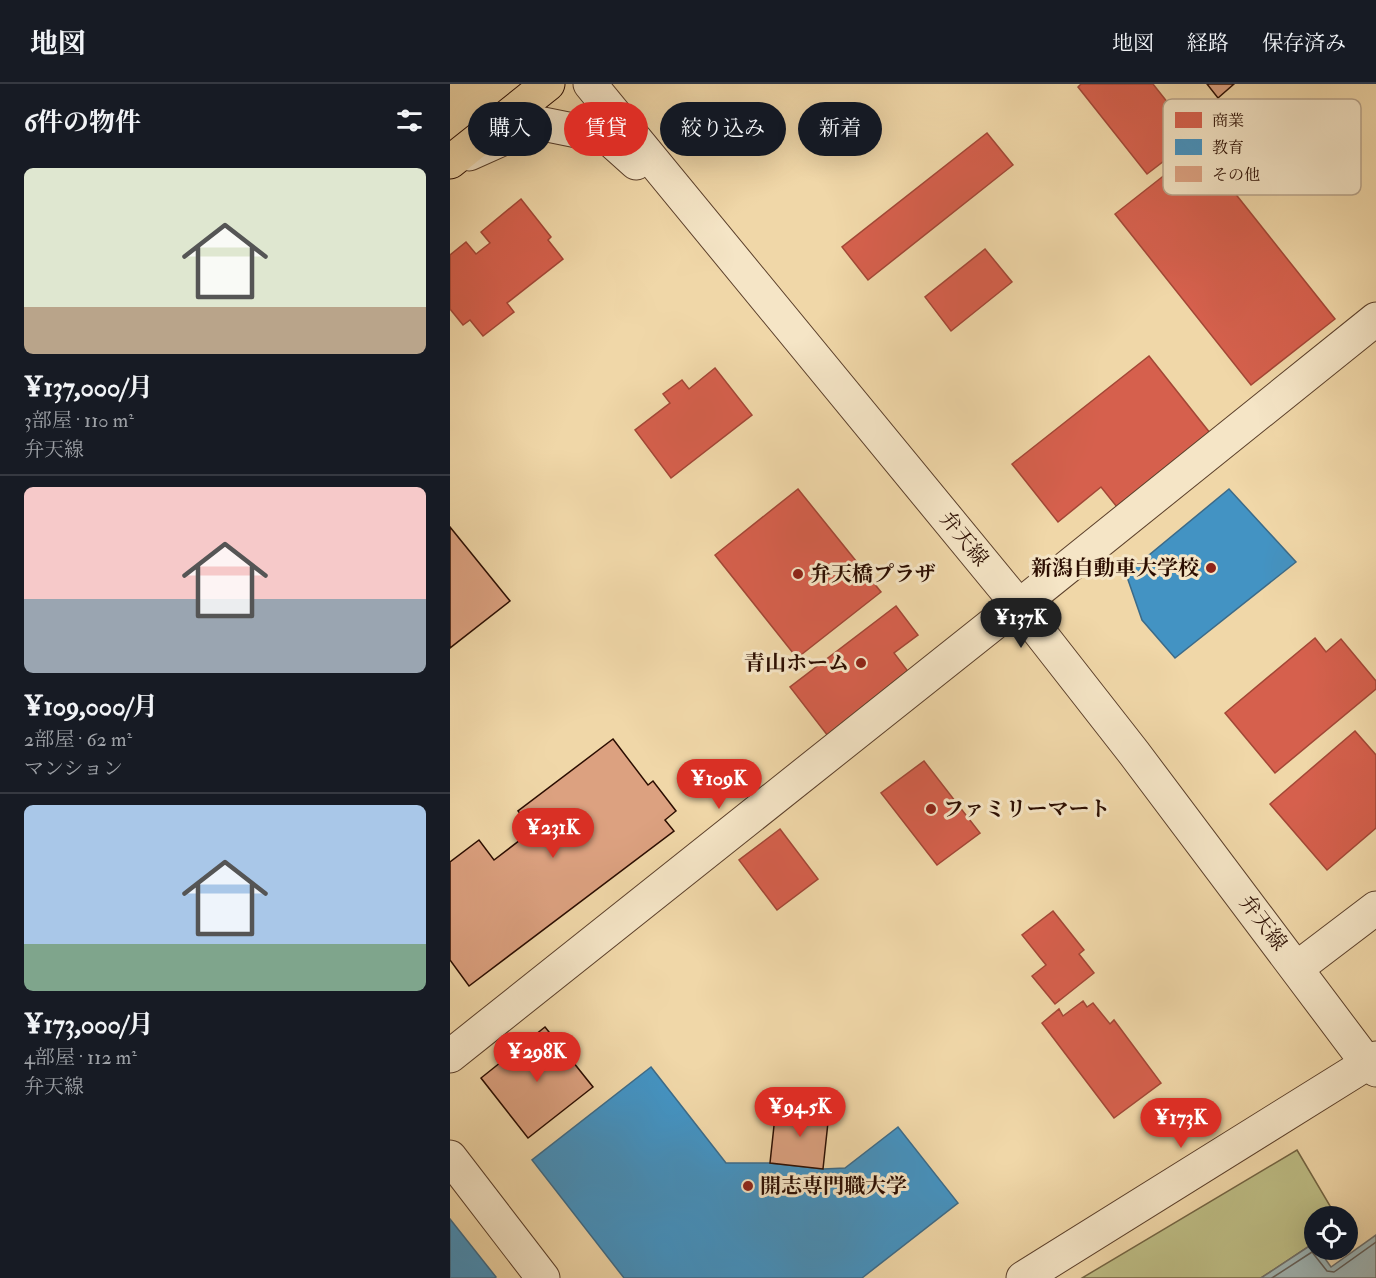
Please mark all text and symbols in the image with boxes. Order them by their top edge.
text: 地図 [30,27,86,62]
text: 地図 [1112,30,1154,57]
text: 経路 [1187,30,1229,57]
text: 保存済み [1262,30,1346,57]
legend [1163,99,1361,195]
chip: 購入 [468,102,552,156]
chip: 賃貸 [564,102,648,156]
chip: 絞り込み [660,102,786,156]
chip: 新着 [798,102,882,156]
icon: filters [393,104,426,137]
text: 6件の物件 [24,107,141,139]
text: 商業 [1212,111,1244,131]
text: 教育 [1212,138,1244,158]
text: その他 [1212,165,1260,185]
icon: home [171,207,279,315]
text: ¥137,000/月 [24,372,153,404]
text: 3部屋 · 110 m² [24,408,134,433]
text: 弁天線 [24,437,84,462]
street label: 弁天線 [934,506,994,572]
icon: home [171,526,279,634]
place label: 新潟自動車大学校 [1031,555,1199,582]
place label: 弁天橋プラザ [810,561,936,588]
marker: 新潟自動車大学校 [1204,561,1218,575]
marker: 弁天橋プラザ [791,567,805,581]
pin: ¥137K [979,598,1063,649]
text: ¥137K [994,605,1048,630]
place label: 青山ホーム [744,650,849,677]
marker: 青山ホーム [854,656,868,670]
text: ¥109,000/月 [24,691,158,723]
text: 2部屋 · 62 m² [24,727,132,752]
text: マンション [24,756,123,781]
pin: ¥109K [677,759,761,810]
text: ¥109K [691,766,747,791]
place label: ファミリーマート [943,796,1111,823]
marker: ファミリーマート [924,802,938,816]
pin: ¥231K [511,808,595,859]
text: ¥231K [526,815,580,840]
icon: home [171,844,279,952]
street label: 弁天線 [1233,890,1293,956]
text: ¥173,000/月 [24,1009,154,1041]
pin: ¥298K [495,1032,579,1083]
text: ¥298K [508,1039,566,1064]
text: 4部屋 · 112 m² [24,1045,137,1070]
text: 弁天線 [24,1074,84,1099]
pin: ¥94.5K [751,1087,849,1138]
text: ¥94.5K [769,1094,831,1119]
pin: ¥173K [1139,1098,1223,1149]
text: ¥173K [1154,1105,1208,1130]
place label: 開志専門職大学 [760,1173,907,1200]
marker: 開志専門職大学 [741,1179,755,1193]
map controls [1304,1206,1358,1260]
button: locate [1304,1206,1358,1260]

